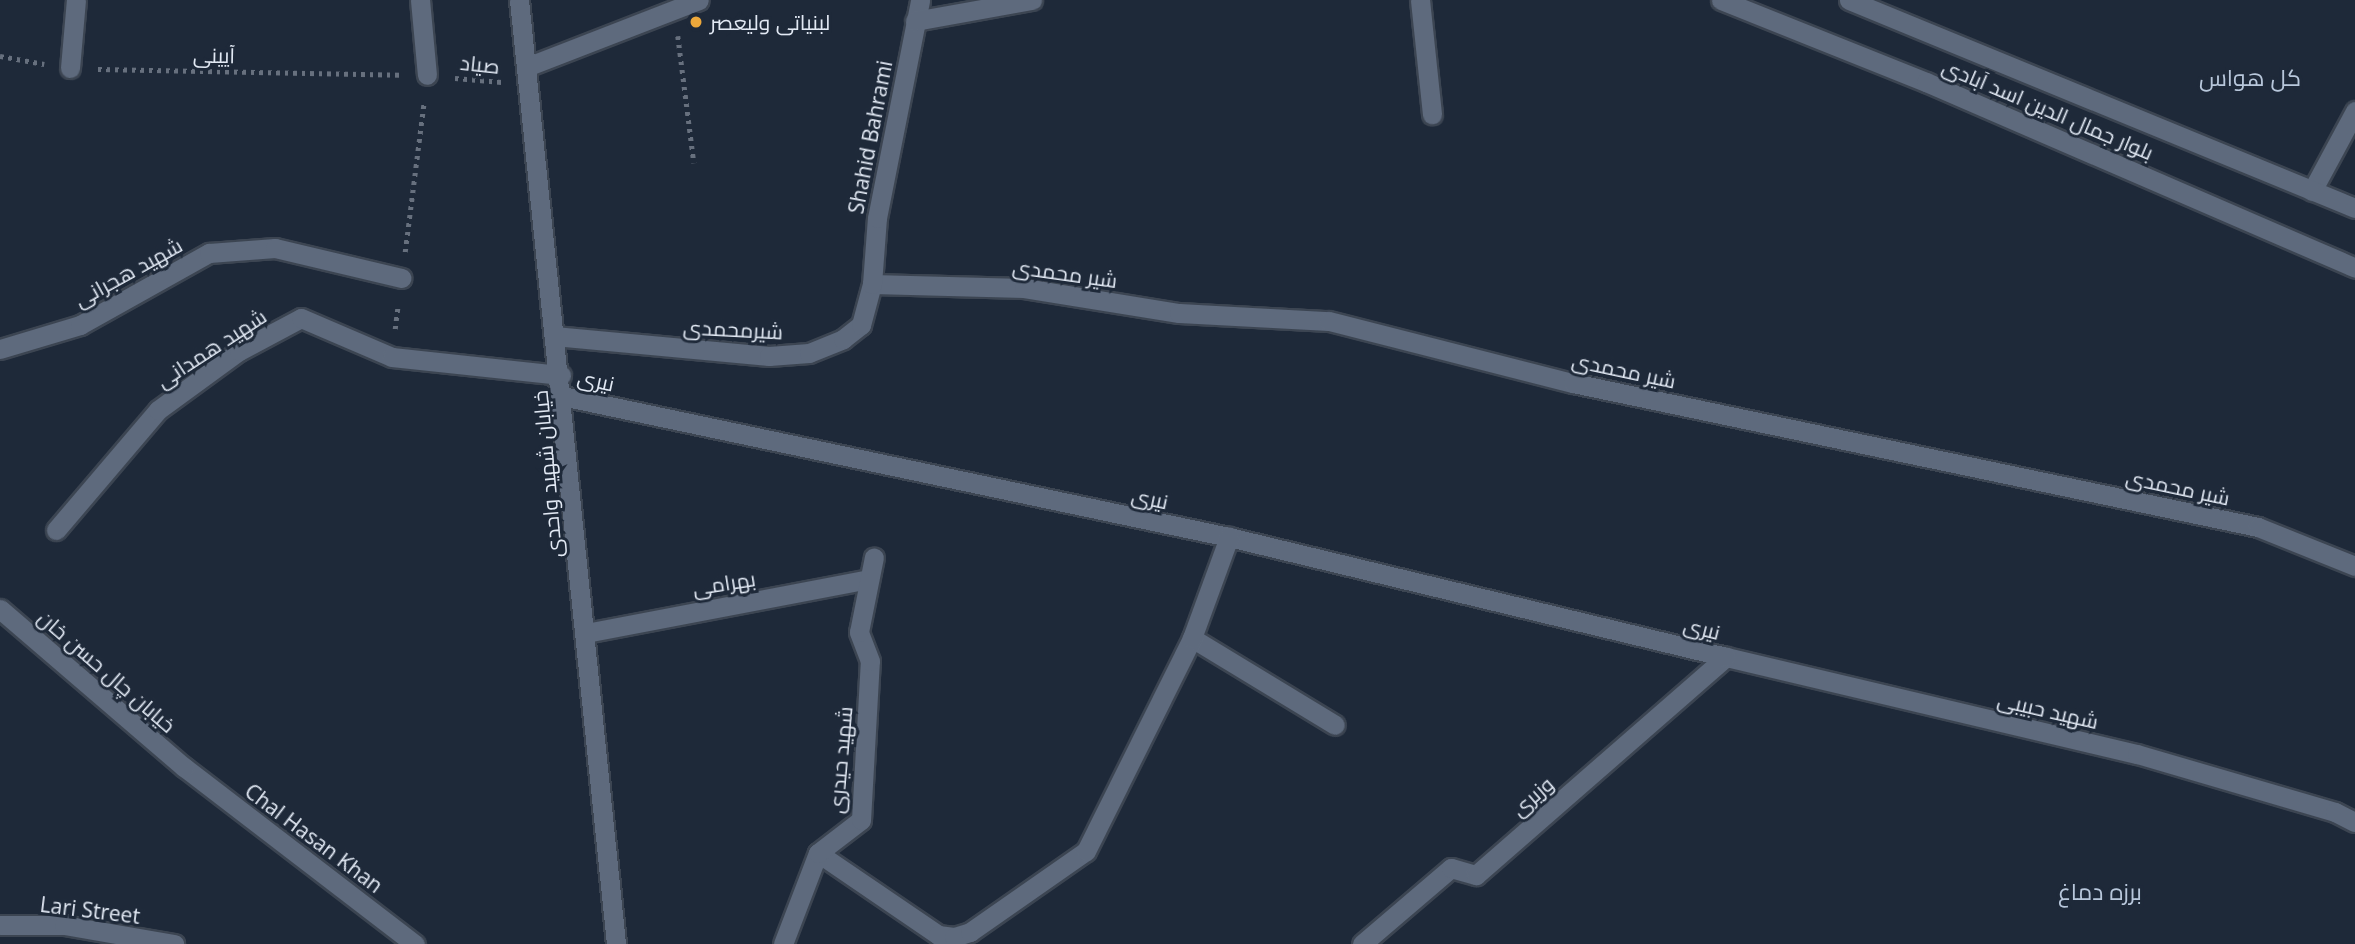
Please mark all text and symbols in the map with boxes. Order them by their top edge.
place label: لبنیاتی ولیعصر [710,9,830,35]
marker: لبنیاتی ولیعصر [688,14,704,30]
street label: آیینی [193,42,235,68]
street label: صیاد [459,49,501,79]
street label: بلوار جمال الدین اسد آبادی [1939,53,2157,165]
street label: Shahid Bahrami [843,58,897,216]
district label: کل هواس [2199,63,2301,91]
street label: شهید هجرانی [70,232,186,312]
street label: شیر محمدی [1011,253,1119,293]
street label: شهید همدانی [151,303,271,393]
street label: شیرمحمدی [682,314,784,344]
street label: شیر محمدی [1570,347,1678,393]
street label: نیری [575,364,617,396]
street label: خیابان شهید واحدی [527,389,567,559]
street label: شیر محمدی [2124,464,2232,510]
street label: نیری [1129,482,1171,514]
street label: بهرامی [691,566,757,600]
street label: خیابان چال حسن خان [33,604,181,738]
street label: نیری [1681,611,1723,645]
street label: شهید حبیبی [1995,686,2101,734]
street label: شهید حیدری [823,705,857,815]
street label: وزیری [1506,771,1558,821]
street label: Chal Hasan Khan [240,778,388,898]
district label: برزه دماغ [2058,877,2142,905]
street label: Lari Street [39,891,141,929]

